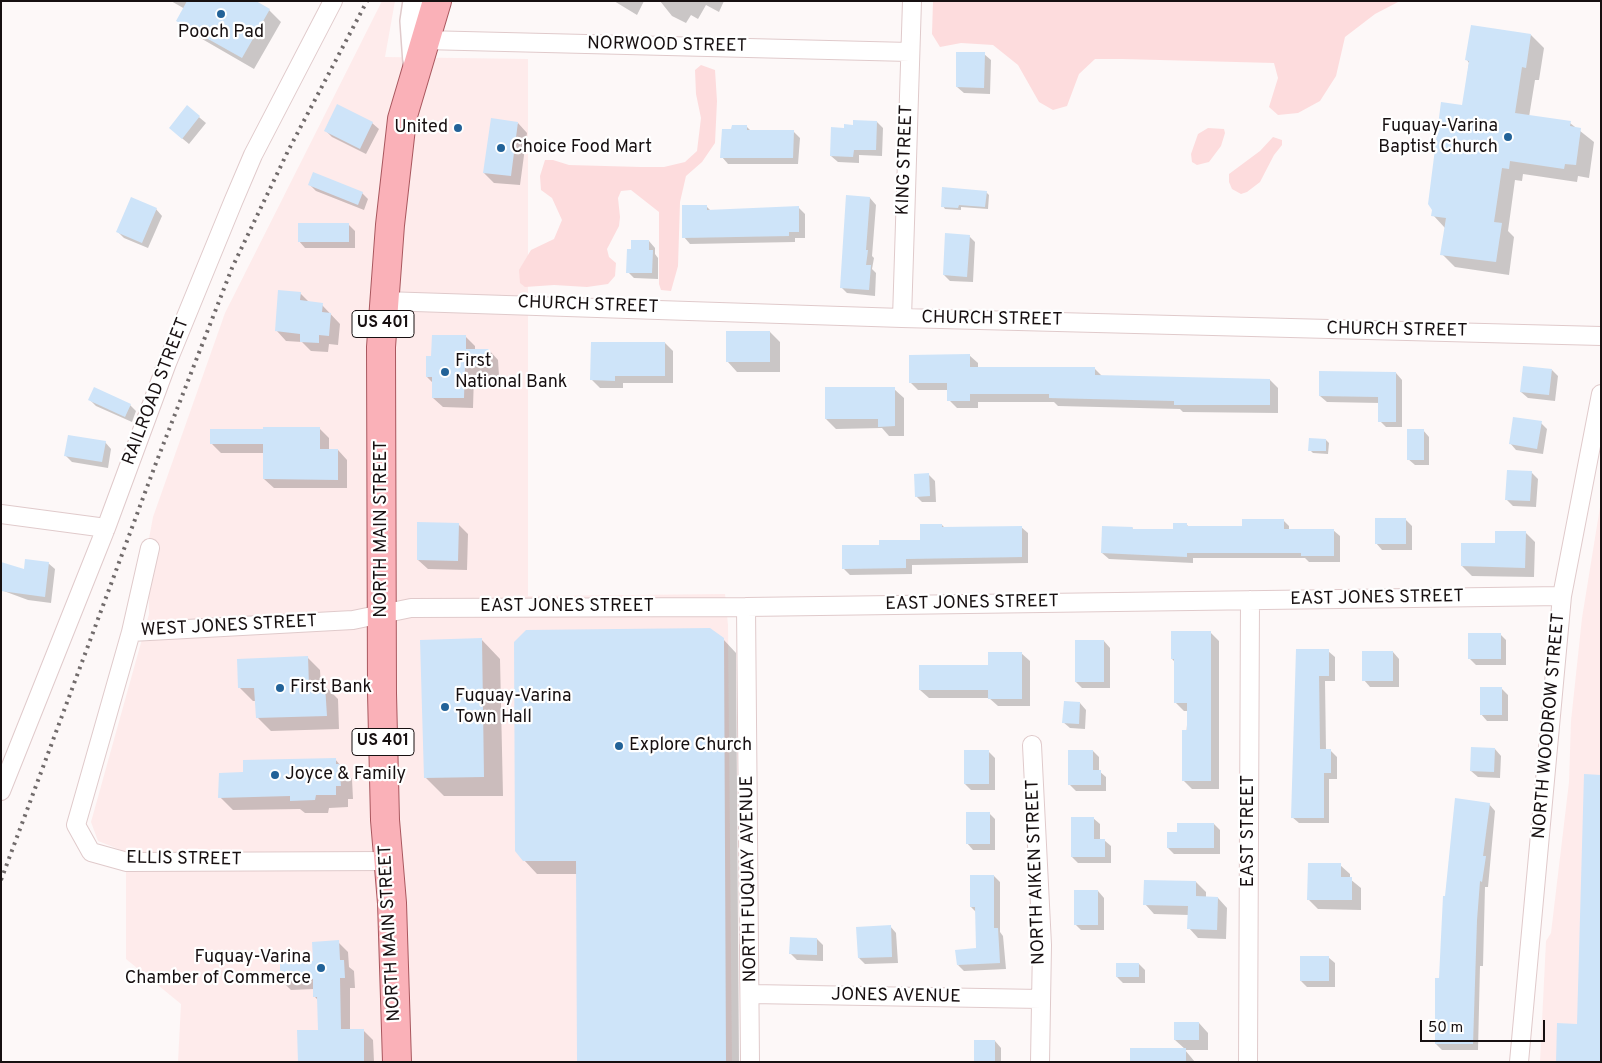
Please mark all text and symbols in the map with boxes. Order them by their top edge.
marker: Pooch Pad [215,8,227,20]
place label: Pooch Pad [178,22,264,44]
street label: NORWOOD STREET [587,34,747,58]
street label: KING STREET [893,104,919,216]
place label: Fuquay-Varina Baptist Church [1378,116,1498,158]
place label: United [394,117,448,139]
marker: United [452,122,464,134]
marker: Fuquay-Varina Baptist Church [1502,131,1514,143]
place label: Choice Food Mart [511,137,652,159]
marker: Choice Food Mart [495,142,507,154]
street label: CHURCH STREET [517,293,659,319]
street label: CHURCH STREET [921,308,1063,332]
road number: US 401 [352,310,414,338]
street label: RAILROAD STREET [119,315,195,469]
street label: CHURCH STREET [1326,319,1468,343]
place label: First National Bank [455,351,567,394]
marker: First National Bank [439,366,451,378]
street label: NORTH MAIN STREET [371,440,393,618]
street label: EAST JONES STREET [1290,587,1464,611]
street label: EAST JONES STREET [885,592,1059,616]
street label: EAST JONES STREET [480,596,654,618]
street label: WEST JONES STREET [140,612,318,642]
street label: NORTH WOODROW STREET [1529,612,1571,840]
place label: First Bank [290,677,372,699]
marker: First Bank [274,682,286,694]
place label: Fuquay-Varina Town Hall [455,686,571,729]
marker: Fuquay-Varina Town Hall [439,701,451,713]
road number: US 401 [352,729,414,756]
place label: Explore Church [629,735,752,757]
marker: Explore Church [613,740,625,752]
place label: Joyce & Family [285,764,406,786]
marker: Joyce & Family [269,769,281,781]
street label: NORTH FUQUAY AVENUE [737,775,763,983]
street label: EAST STREET [1238,775,1260,887]
street label: NORTH AIKEN STREET [1023,779,1051,965]
street label: NORTH MAIN STREET [376,844,406,1022]
street label: ELLIS STREET [126,848,242,872]
place label: Fuquay-Varina Chamber of Commerce [125,947,311,990]
marker: Fuquay-Varina Chamber of Commerce [315,962,327,974]
street label: JONES AVENUE [831,985,961,1009]
scale bar [1422,1010,1547,1042]
text: 50 m [1428,1019,1463,1038]

